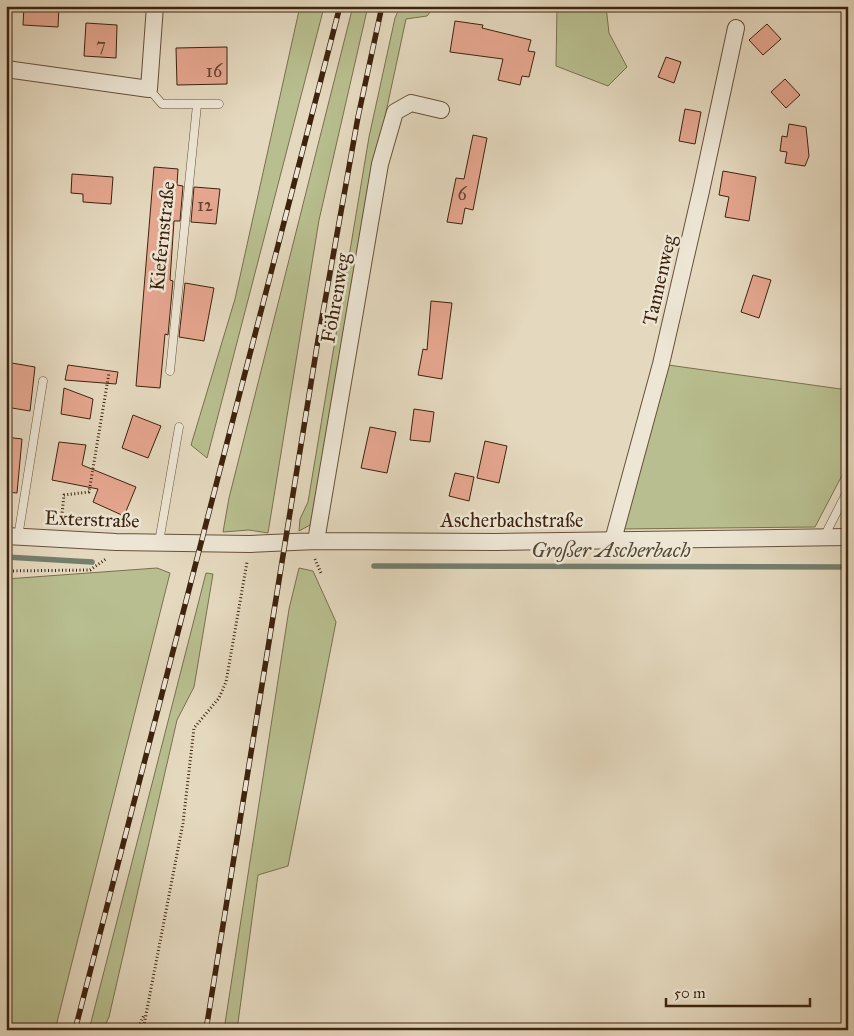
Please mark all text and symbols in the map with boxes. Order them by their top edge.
house number: 7 [96,34,106,56]
house number: 16 [206,60,223,82]
street label: Kiefernstraße [144,180,180,292]
house number: 6 [457,183,467,205]
house number: 12 [197,194,213,216]
street label: Tannenweg [637,232,682,328]
street label: Föhrenweg [315,250,356,345]
street label: Exterstraße [44,505,140,533]
street label: Ascherbachstraße [440,508,583,532]
water label: Großer Ascherbach [531,537,691,563]
scale bar [666,976,810,1008]
text: 50 m [674,984,706,1002]

